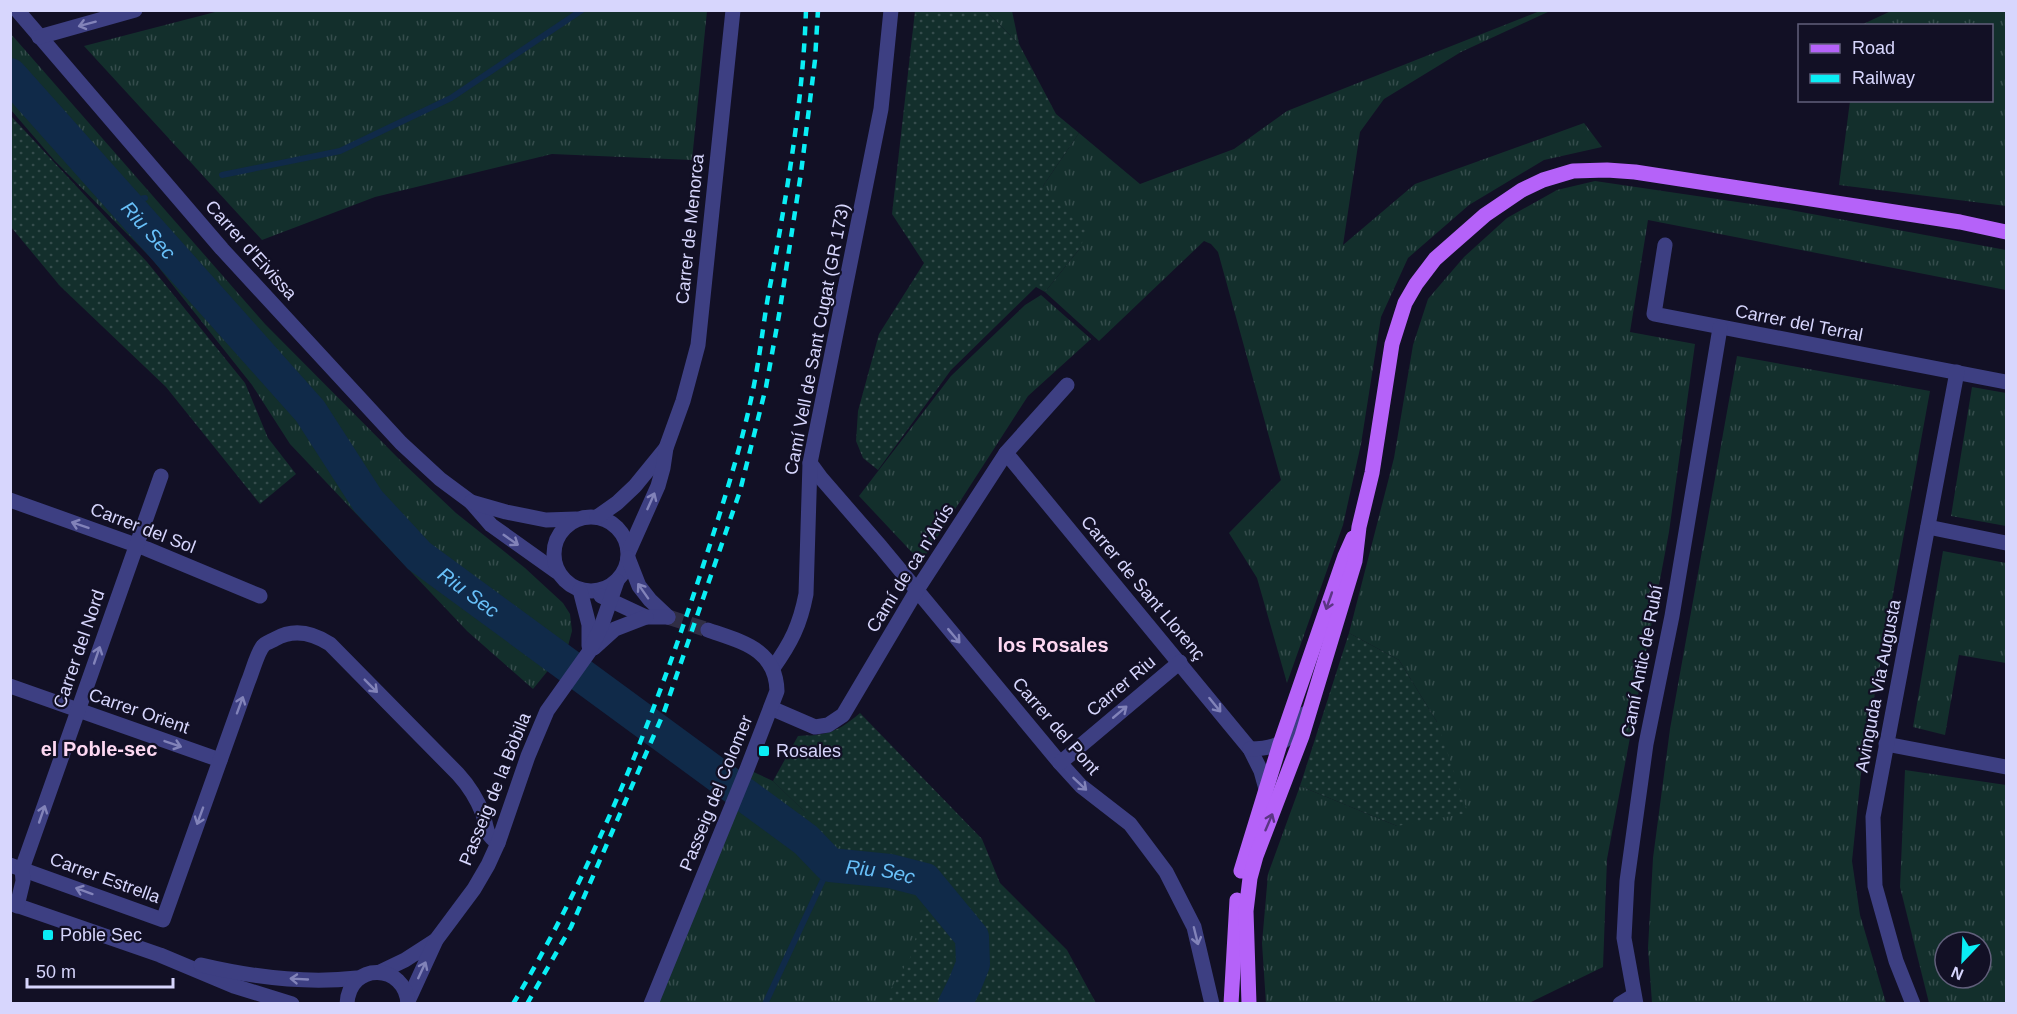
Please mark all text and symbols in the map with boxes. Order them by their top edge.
one-way arrow [78,18,97,30]
legend [1798,24,1993,102]
text: Road [1852,38,1895,58]
text: Railway [1852,68,1915,88]
street label: Carrer de Menorca [672,152,708,305]
street label: Carrer d'Eivissa [201,196,301,304]
water label: Riu Sec [117,197,180,264]
street label: Camí Vell de Sant Cugat (GR 173) [781,202,853,476]
street label: Carrer del Terral [1733,301,1865,345]
one-way arrow [646,492,658,510]
street label: Carrer del Sol [88,499,198,557]
street label: Camí de ca n'Arús [862,500,958,636]
street label: Carrer de Sant Llorenç [1077,512,1209,664]
one-way arrow [71,518,90,529]
one-way arrow [503,534,519,546]
water label: Riu Sec [434,563,503,622]
one-way arrow [637,583,649,600]
street label: Camí Antic de Rubí [1617,583,1667,739]
street label: Carrer del Nord [49,587,109,711]
one-way arrow [1323,591,1334,610]
street label: Avinguda Via Augusta [1851,597,1905,774]
one-way arrow [947,627,960,643]
district label: los Rosales [997,634,1109,656]
one-way arrow [93,646,104,665]
street label: Carrer Riu [1083,652,1159,720]
street label: Carrer del Pont [1008,673,1104,779]
one-way arrow [364,679,378,694]
street label: Carrer Orient [86,684,192,738]
one-way arrow [235,696,246,715]
one-way arrow [1208,697,1221,713]
one-way arrow [1112,705,1127,719]
street label: Passeig de la Bòbila [455,709,535,868]
street label: Passeig del Colomer [676,712,756,874]
district label: el Poble-sec [41,738,157,760]
one-way arrow [163,739,182,750]
place label: Rosales [776,741,841,761]
marker: Rosales [757,744,771,758]
one-way arrow [1072,777,1087,791]
one-way arrow [37,805,48,824]
one-way arrow [194,806,205,824]
one-way arrow [1264,814,1275,832]
street label: Carrer Estrella [47,849,164,908]
water label: Riu Sec [845,856,917,888]
one-way arrow [75,885,93,896]
place label: Poble Sec [60,925,142,945]
one-way arrow [1191,926,1203,945]
marker: Poble Sec [41,928,55,942]
north arrow [1933,930,1993,990]
scale bar [27,951,172,989]
text: 50 m [36,962,76,982]
one-way arrow [416,962,428,980]
text: N [1949,963,1966,983]
one-way arrow [290,974,310,985]

